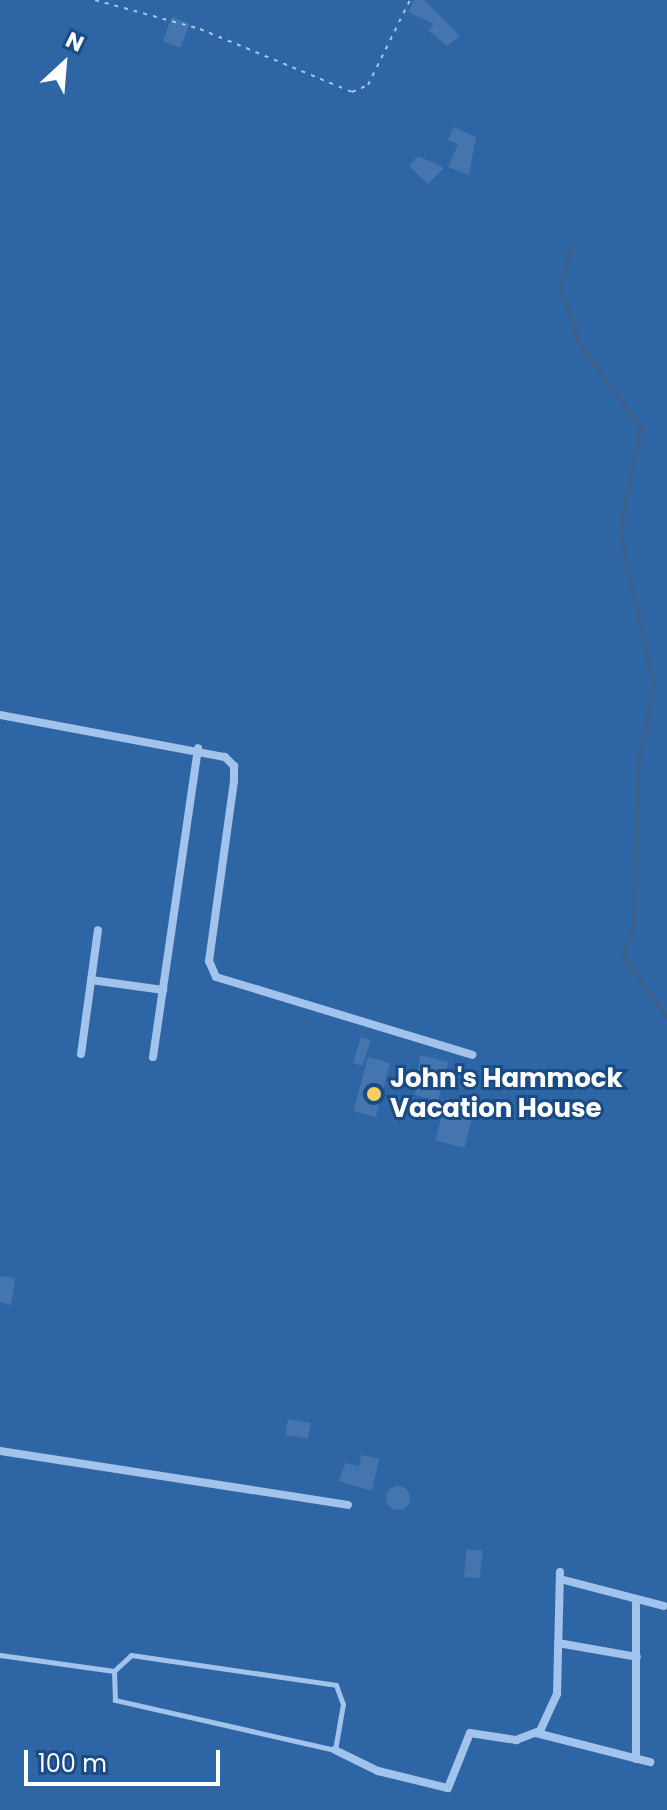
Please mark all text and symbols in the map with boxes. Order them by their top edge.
north arrow [24,24,104,104]
text: N [61,24,89,60]
place label: John's Hammock Vacation House [390,1063,622,1124]
marker: John's Hammock Vacation House [365,1085,383,1103]
scale bar [28,1734,224,1784]
text: 100 m [38,1747,107,1780]

